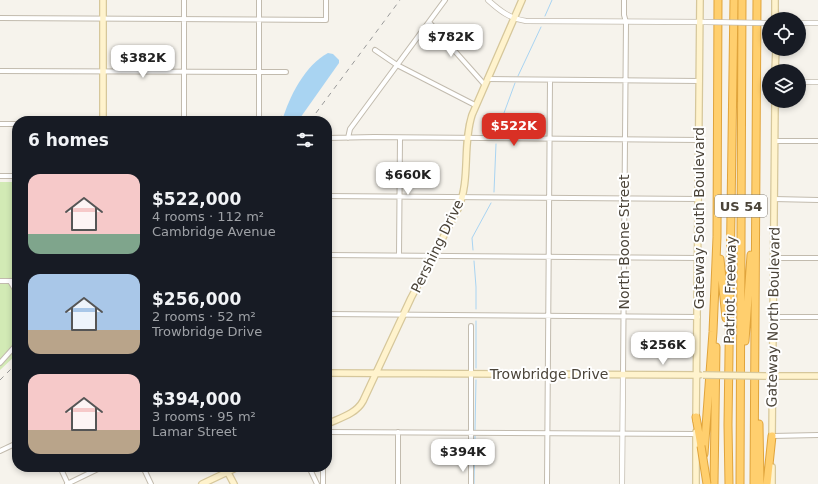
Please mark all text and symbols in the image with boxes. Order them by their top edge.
map controls [762,12,806,108]
button: locate [762,12,806,56]
pin: $782K [423,24,479,58]
text: $782K [428,29,474,44]
pin: $382K [115,45,171,79]
text: $382K [120,50,166,65]
button: layers [762,64,806,108]
pin: $522K [486,113,542,147]
text: $522K [491,118,537,133]
street label: Gateway South Boulevard [691,127,707,309]
icon: filters [294,129,316,151]
text: 6 homes [28,130,109,150]
pin: $660K [380,162,436,196]
text: $660K [385,167,431,182]
street label: North Boone Street [616,174,632,309]
text: $522,000 [152,189,241,209]
icon: home [60,190,108,238]
road number: US 54 [715,195,767,217]
street label: Pershing Drive [407,197,467,295]
text: 4 rooms · 112 m² [152,209,264,224]
text: Cambridge Avenue [152,224,276,239]
street label: Gateway North Boulevard [763,227,783,407]
street label: Patriot Freeway [721,236,739,344]
text: $256,000 [152,289,241,309]
icon: home [60,290,108,338]
text: 2 rooms · 52 m² [152,309,256,324]
text: Trowbridge Drive [152,324,262,339]
pin: $256K [635,332,691,366]
text: $256K [640,337,686,352]
street label: Trowbridge Drive [489,366,608,382]
text: $394,000 [152,389,241,409]
icon: home [60,390,108,438]
text: 3 rooms · 95 m² [152,409,256,424]
text: Lamar Street [152,424,237,439]
pin: $394K [435,439,491,473]
text: $394K [440,444,486,459]

